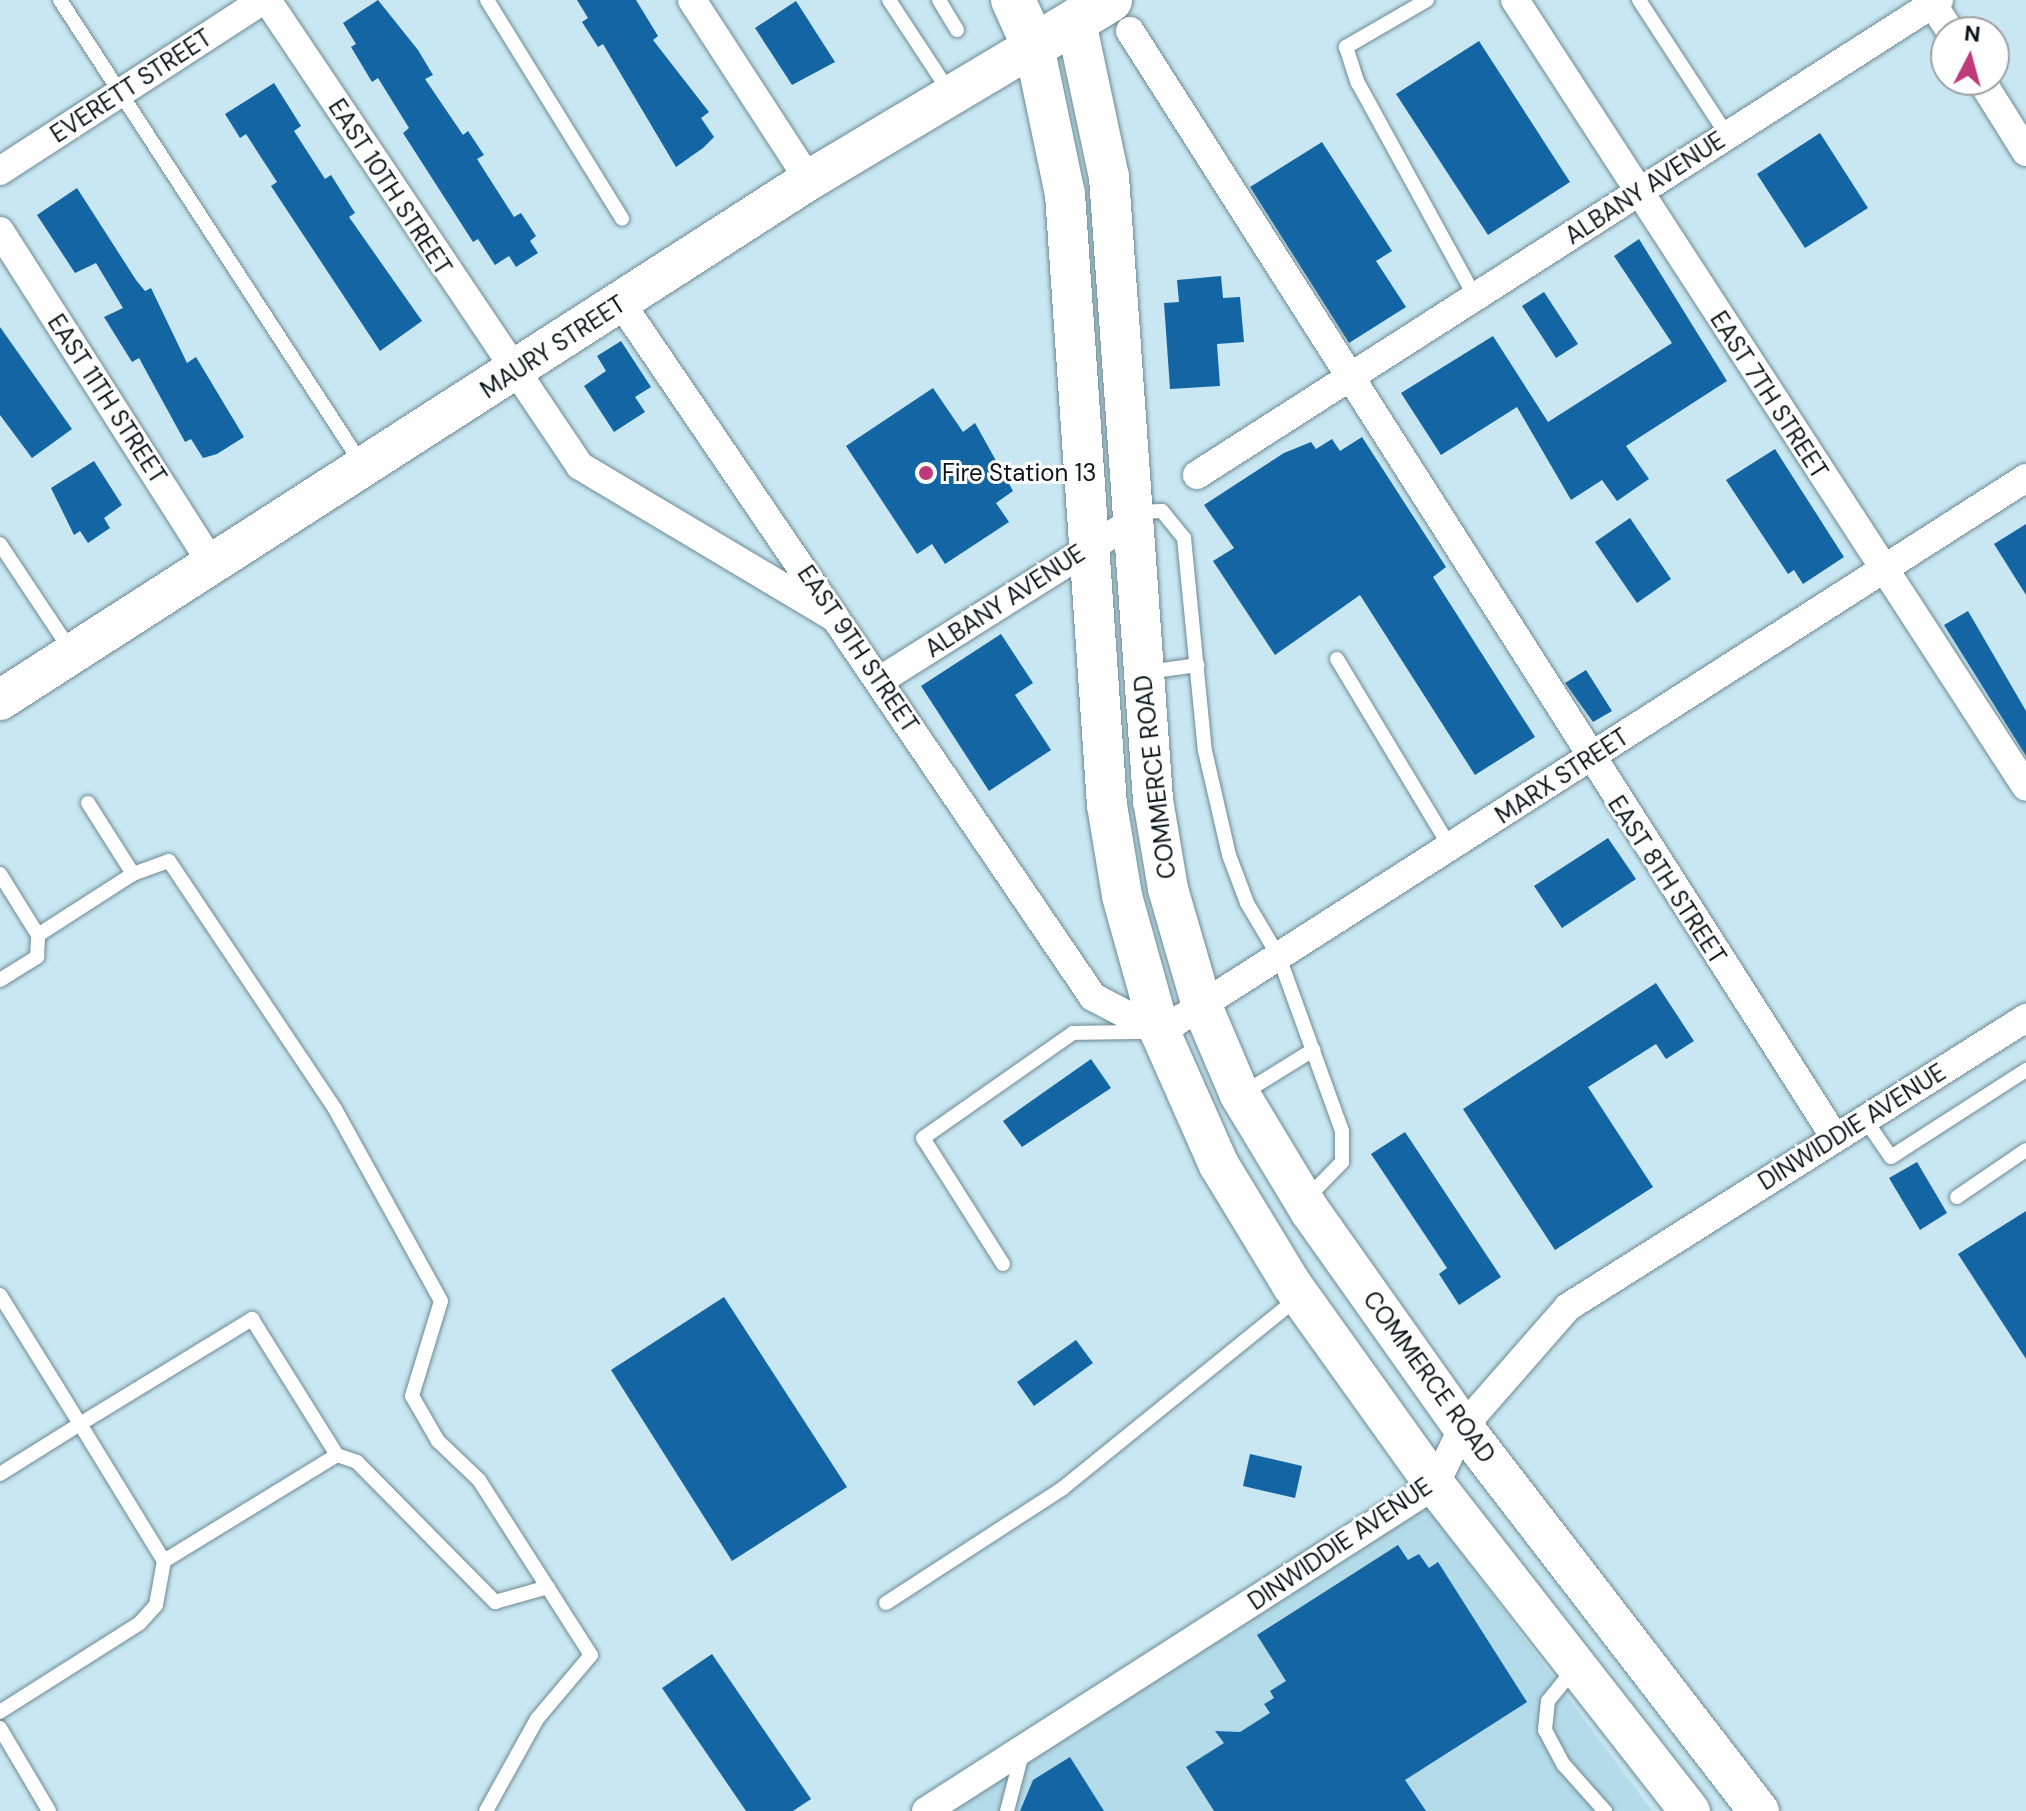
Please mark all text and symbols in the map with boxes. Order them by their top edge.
north arrow [1930,16,2010,96]
text: N [1963,18,1982,49]
street label: EVERETT STREET [45,23,217,149]
street label: EAST 10TH STREET [322,94,458,280]
street label: ALBANY AVENUE [1560,126,1730,250]
street label: MAURY STREET [475,290,631,404]
street label: EAST 7TH STREET [1704,306,1834,484]
street label: EAST 11TH STREET [42,309,172,489]
place label: Fire Station 13 [942,459,1096,487]
marker: Fire Station 13 [917,464,935,482]
street label: ALBANY AVENUE [920,539,1090,663]
street label: EAST 9TH STREET [792,560,924,738]
street label: COMMERCE ROAD [1128,673,1182,881]
street label: MARX STREET [1490,722,1634,830]
street label: EAST 8TH STREET [1602,791,1732,969]
street label: DINWIDDIE AVENUE [1753,1058,1951,1196]
street label: COMMERCE ROAD [1357,1286,1501,1468]
street label: DINWIDDIE AVENUE [1243,1472,1437,1616]

